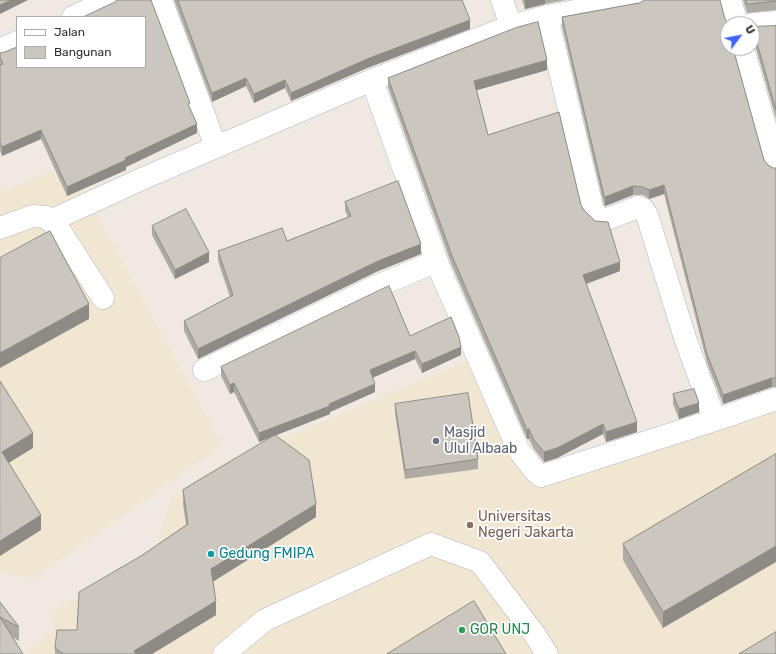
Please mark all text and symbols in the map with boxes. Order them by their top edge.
legend [16,16,146,68]
north arrow [720,16,760,56]
text: U [742,23,757,37]
text: Jalan [54,25,85,39]
text: Bangunan [54,45,111,59]
place label: Masjid Ulul Albaab [444,425,517,458]
marker: Masjid Ulul Albaab [431,436,441,446]
place label: Universitas Negeri Jakarta [478,509,574,542]
marker: Universitas Negeri Jakarta [465,520,475,530]
place label: Gedung FMIPA [219,546,314,562]
marker: Gedung FMIPA [206,549,216,559]
place label: GOR UNJ [470,622,530,638]
marker: GOR UNJ [457,625,467,635]

